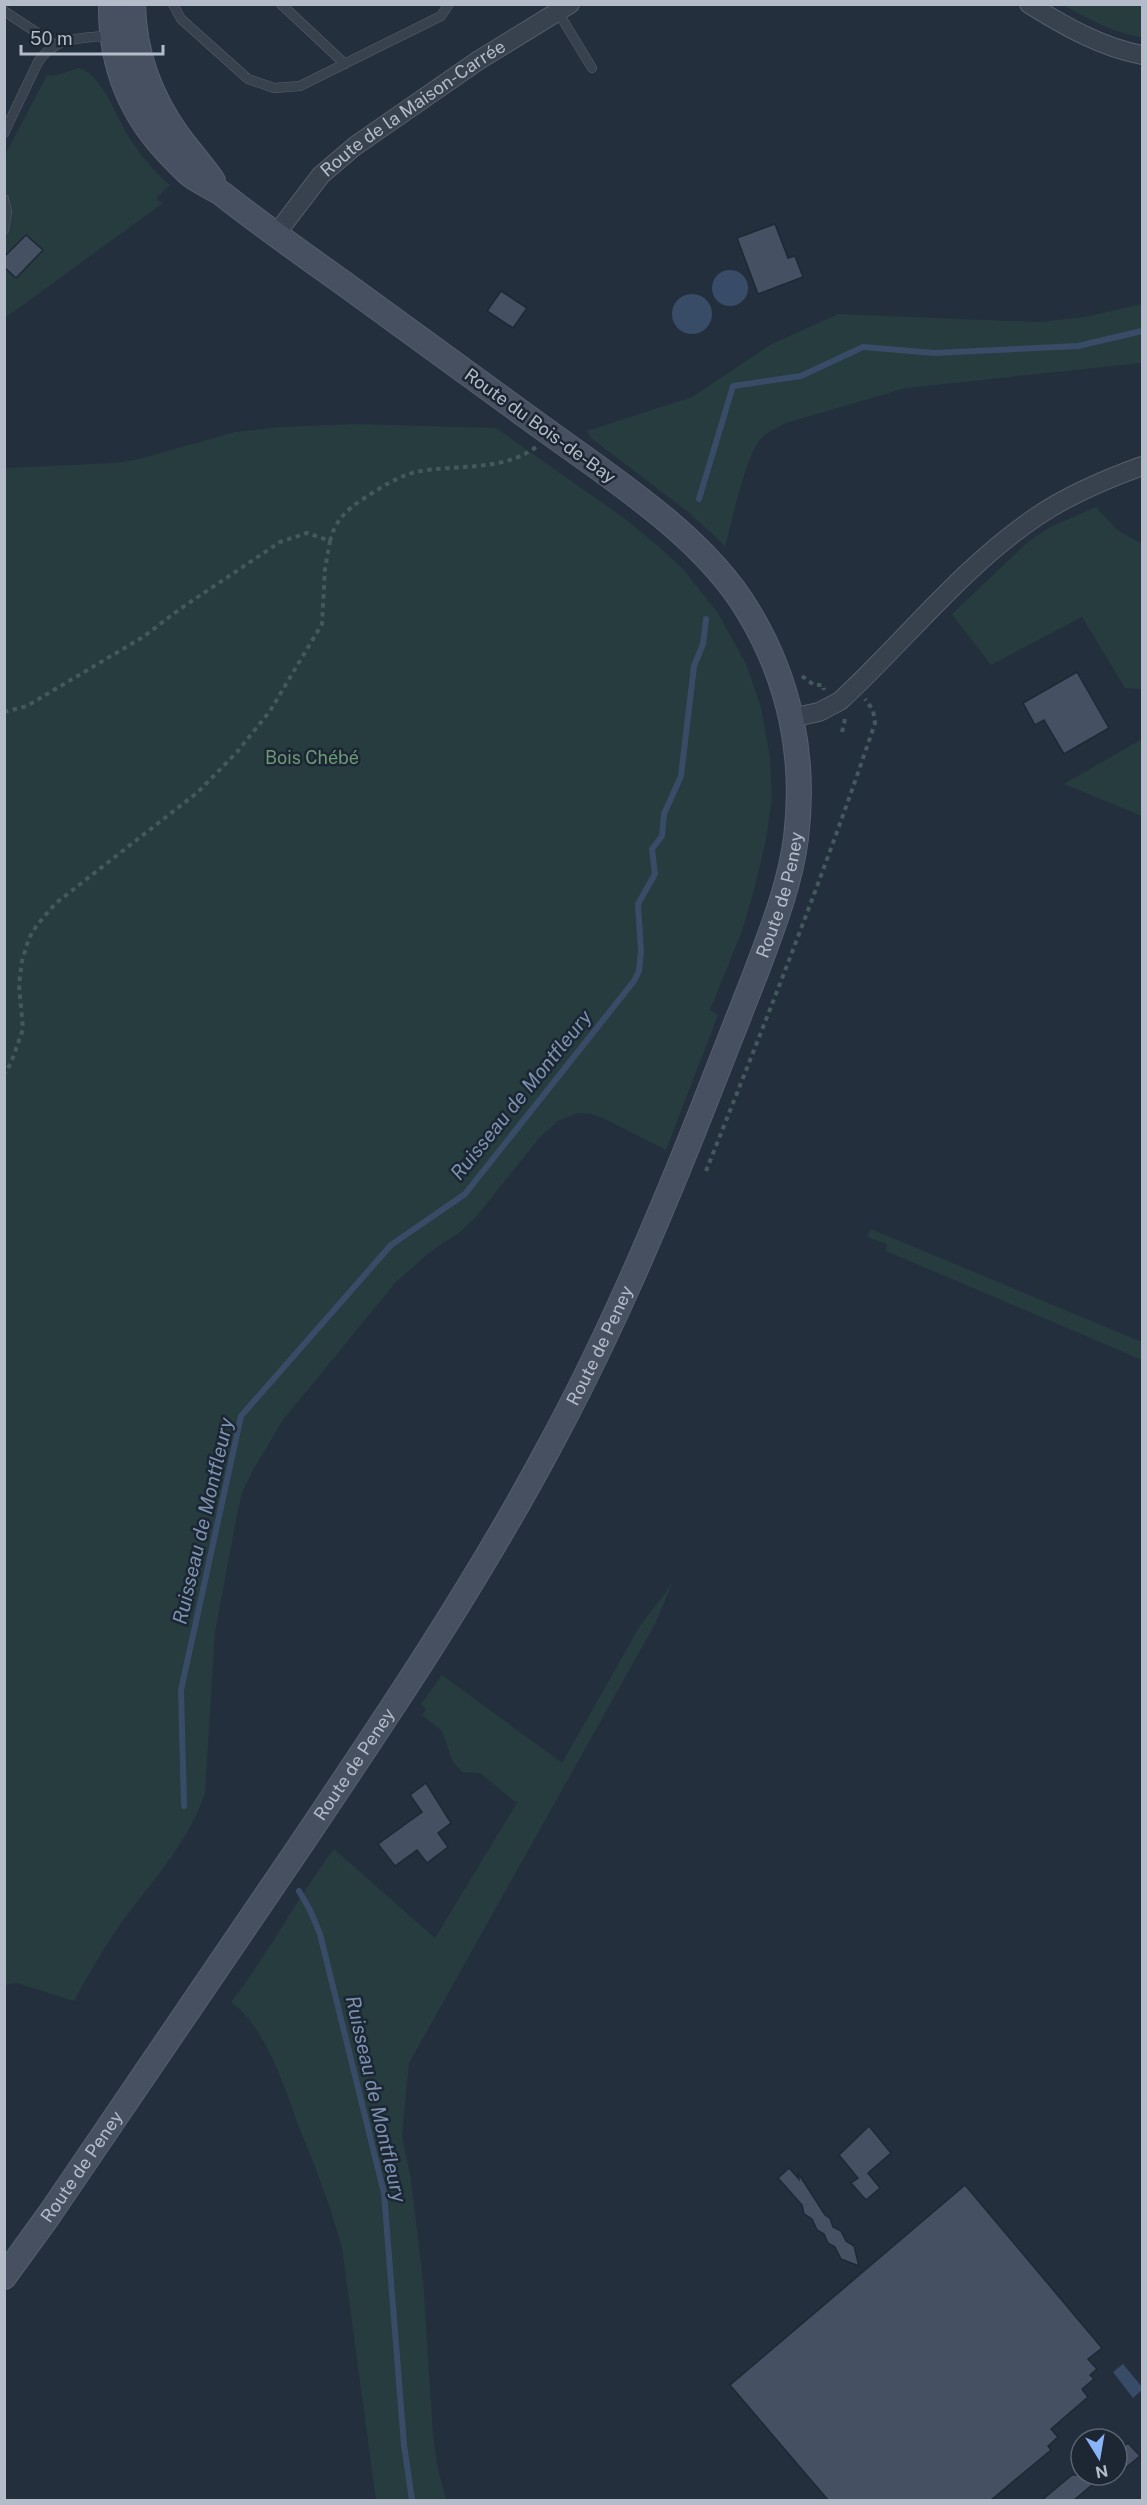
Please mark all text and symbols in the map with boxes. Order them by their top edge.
scale bar [21,18,164,56]
text: 50 m [30,28,73,49]
street label: Route de la Maison-Carrée [316,35,509,181]
street label: Route du Bois-de-Bay [461,364,620,488]
park label: Bois Chébé [265,747,359,768]
street label: Route de Peney [751,830,807,961]
water label: Ruisseau de Montfleury [445,1005,597,1185]
street label: Route de Peney [562,1282,637,1409]
water label: Ruisseau de Montfleury [168,1415,239,1627]
street label: Route de Peney [309,1704,399,1824]
water label: Ruisseau de Montfleury [341,1993,412,2205]
street label: Route de Peney [36,2106,127,2226]
north arrow [1069,2427,1129,2487]
text: N [1094,2461,1110,2482]

